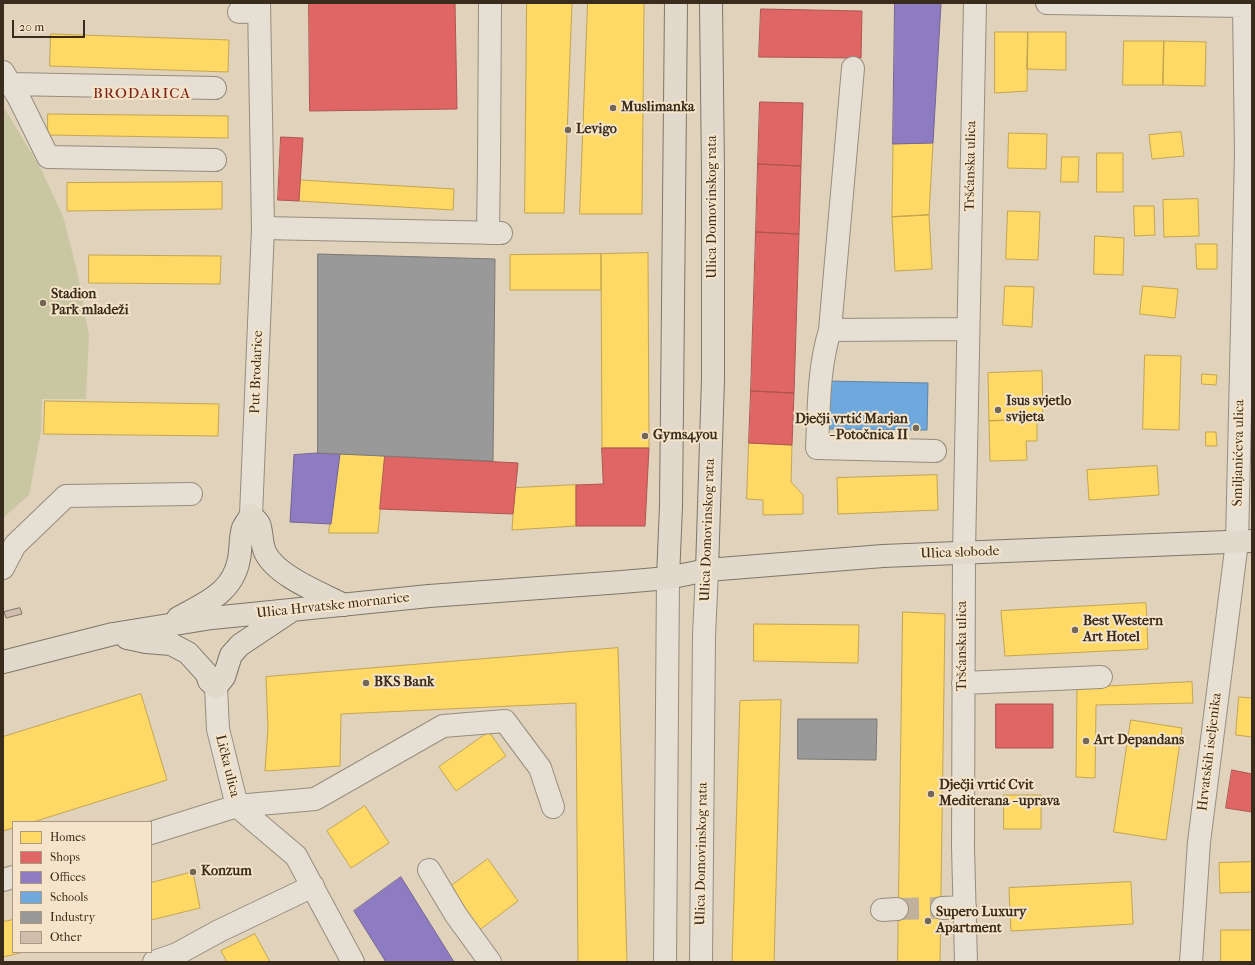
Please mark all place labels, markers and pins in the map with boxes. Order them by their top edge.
place label: Muslimanka [621,100,695,116]
marker: Muslimanka [608,103,618,113]
place label: Levigo [576,122,617,138]
marker: Levigo [563,125,573,135]
place label: Stadion Park mladeži [51,287,129,320]
marker: Stadion Park mladeži [38,298,48,308]
place label: Isus svjetlo svijeta [1006,394,1071,426]
marker: Isus svjetlo svijeta [993,405,1003,415]
place label: Dječji vrtić Marjan - Potočnica II [795,412,908,444]
marker: Dječji vrtić Marjan - Potočnica II [911,423,921,433]
place label: Gyms4you [653,428,717,444]
marker: Gyms4you [640,431,650,441]
place label: Best Western Art Hotel [1083,614,1163,646]
marker: Best Western Art Hotel [1070,625,1080,635]
place label: BKS Bank [374,675,434,691]
marker: BKS Bank [361,678,371,688]
place label: Art Depandans [1094,733,1184,749]
marker: Art Depandans [1081,736,1091,746]
place label: Dječji vrtić Cvit Mediterana - uprava [939,778,1060,810]
marker: Dječji vrtić Cvit Mediterana - uprava [926,789,936,799]
place label: Konzum [201,864,252,880]
marker: Konzum [188,867,198,877]
place label: Supero Luxury Apartment [936,905,1027,938]
marker: Supero Luxury Apartment [923,916,933,926]

